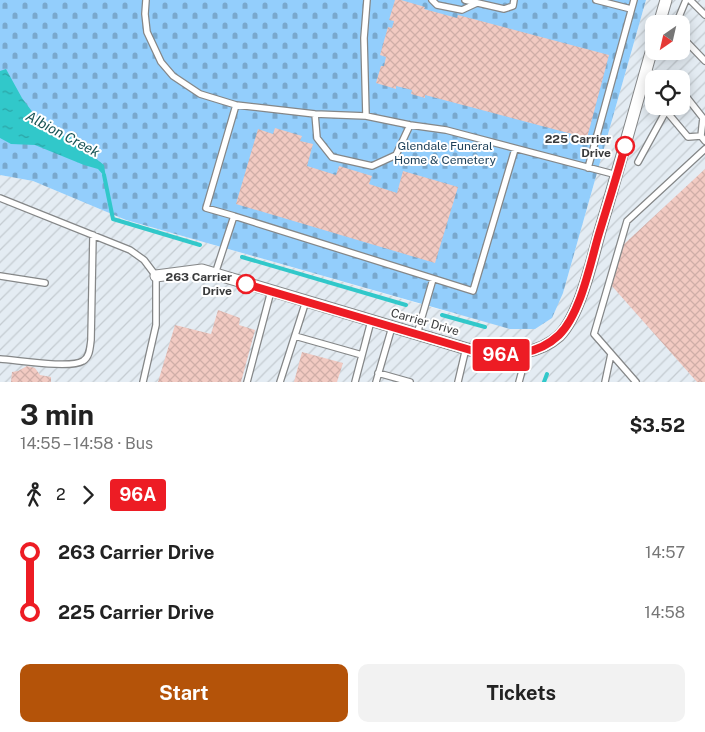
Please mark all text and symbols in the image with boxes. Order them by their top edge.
north arrow [645,15,690,60]
map controls [645,15,690,115]
button: locate [645,70,690,115]
water label: Albion Creek [23,108,103,160]
place label: 225 Carrier Drive [545,132,611,160]
marker: 225 Carrier Drive [615,136,635,156]
park label: Glendale Funeral Home & Cemetery [394,139,496,167]
place label: 263 Carrier Drive [166,270,232,298]
marker: 263 Carrier Drive [236,274,256,294]
street label: Carrier Drive [389,306,461,338]
line badge: 96A [472,339,530,371]
text: 96A [483,344,519,365]
text: 3 min [20,398,94,431]
text: $3.52 [629,414,685,436]
text: 14:55 – 14:58 · Bus [20,434,153,453]
icon: walk [20,481,48,509]
icon: forward [74,481,102,509]
text: 96A [120,484,156,505]
text: 2 [56,485,66,504]
text: 263 Carrier Drive [58,541,215,563]
text: 14:57 [645,543,685,562]
text: 225 Carrier Drive [58,601,214,623]
text: 14:58 [644,603,685,622]
button: Start [20,664,348,722]
button: Tickets [358,664,685,722]

